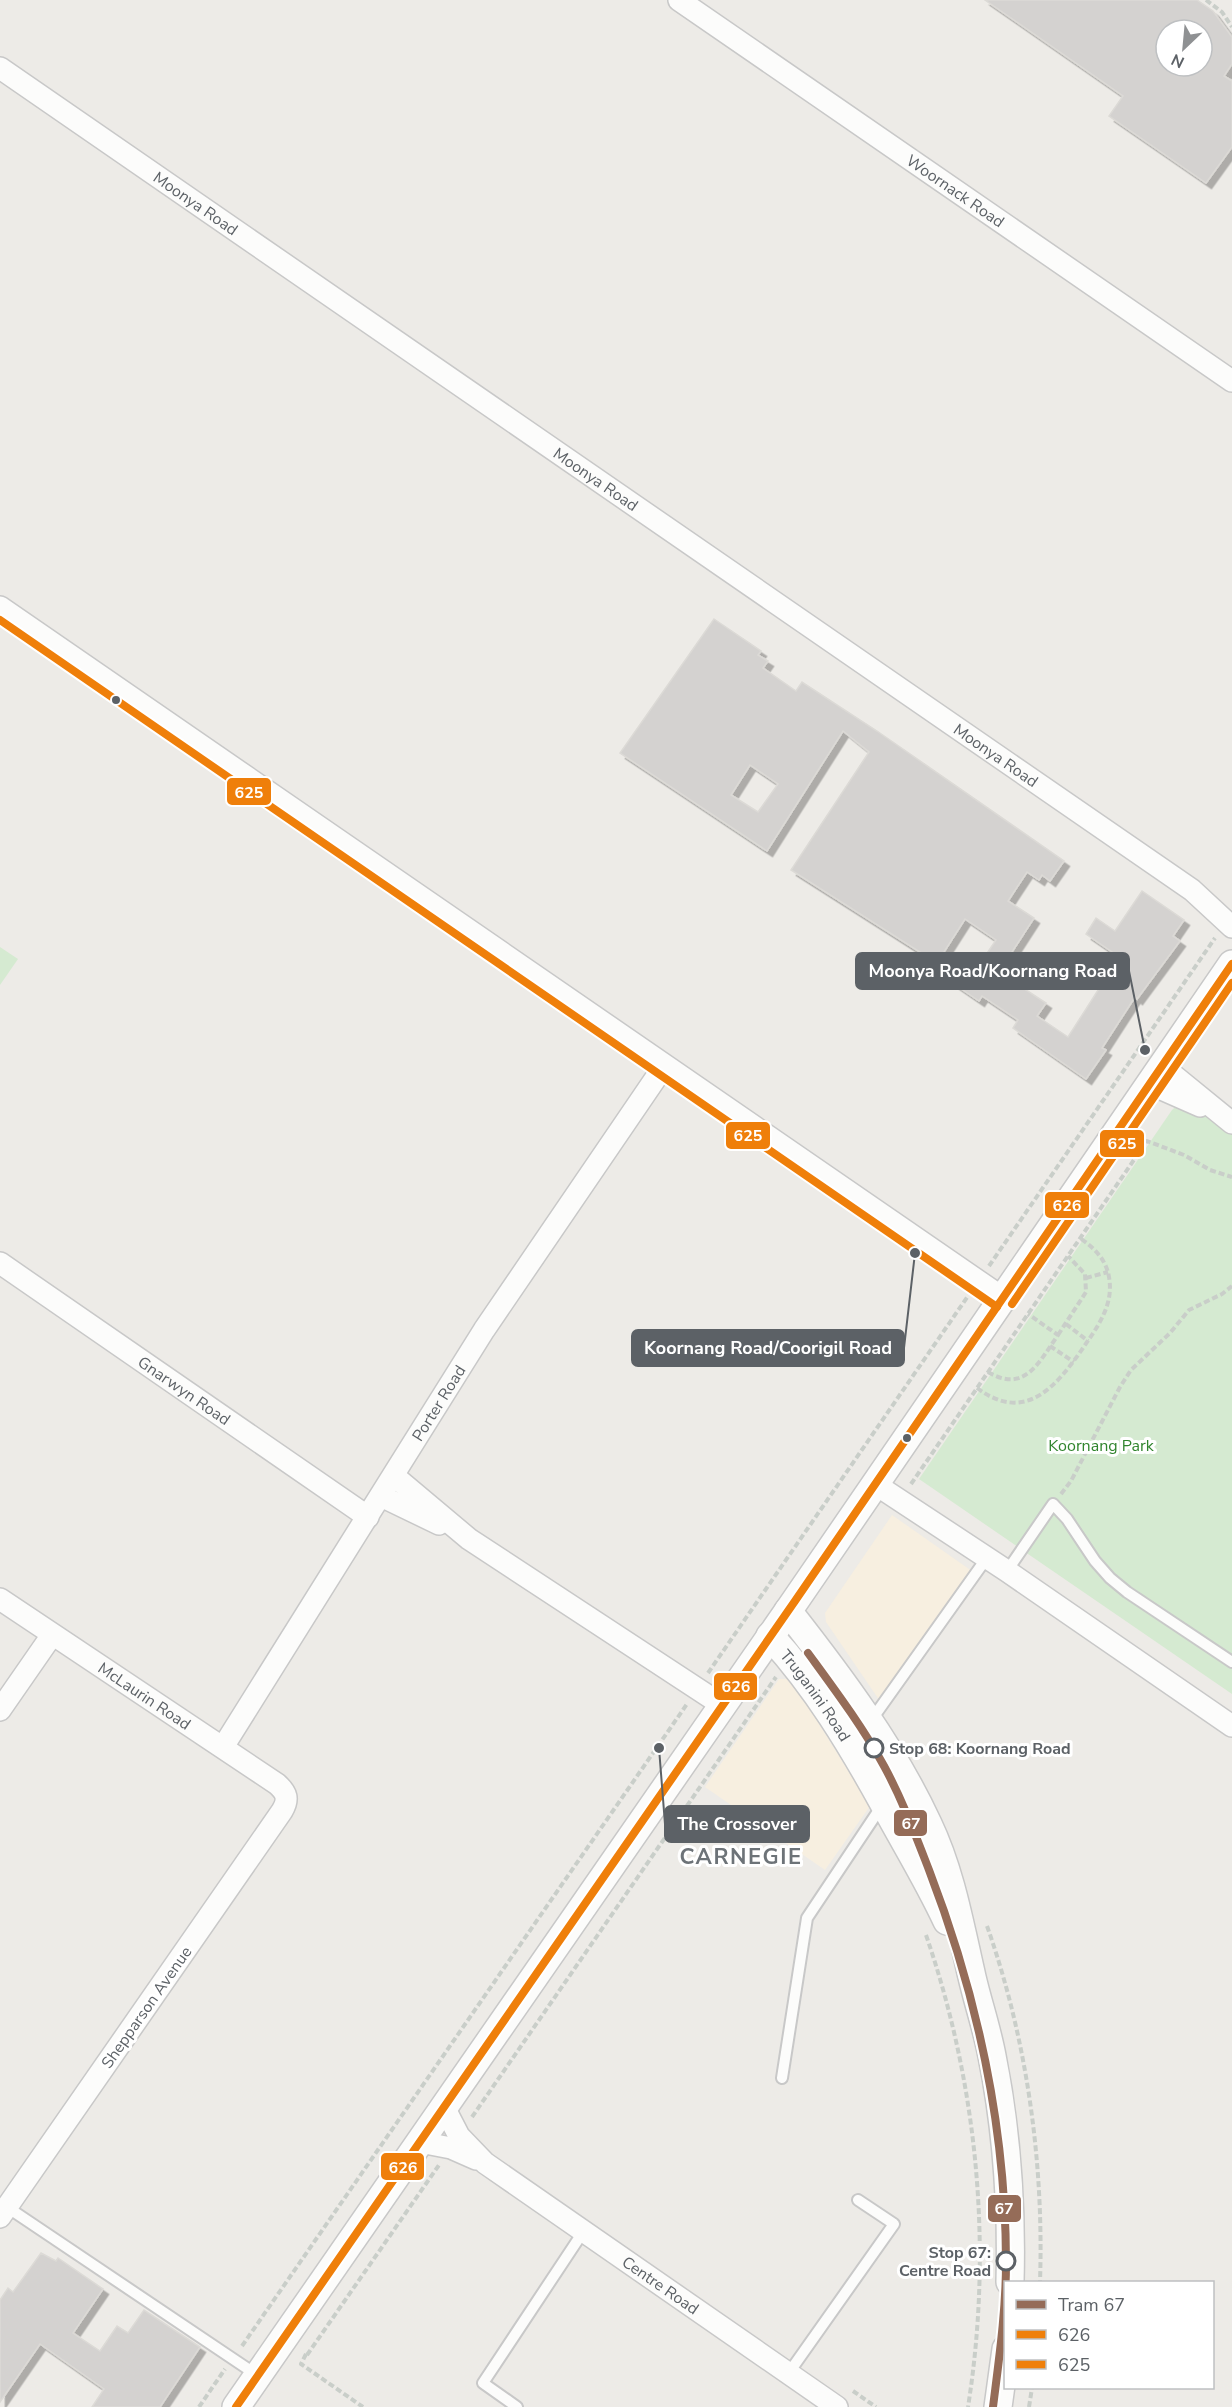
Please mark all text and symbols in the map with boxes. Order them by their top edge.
north arrow [1154,18,1214,78]
text: N [1168,48,1188,73]
street label: Woornack Road [902,150,1009,233]
street label: Moonya Road [149,167,242,241]
street label: Moonya Road [549,443,642,517]
unlabelled marker [110,694,122,706]
street label: Moonya Road [949,719,1042,793]
line badge: 625 [226,777,272,806]
text: 625 [235,782,263,804]
callout: Moonya Road/Koornang Road [856,953,1129,989]
text: Moonya Road/Koornang Road [869,959,1117,983]
line badge: 625 [725,1121,771,1150]
text: 625 [734,1125,762,1147]
line badge: 625 [1099,1129,1145,1158]
text: 625 [1108,1133,1136,1155]
line badge: 626 [1044,1191,1090,1219]
text: 626 [1053,1195,1081,1217]
callout: Koornang Road/Coorigil Road [632,1330,904,1366]
text: Koornang Road/Coorigil Road [644,1336,892,1360]
street label: Gnarwyn Road [133,1351,234,1431]
street label: Porter Road [407,1361,471,1446]
unlabelled marker [901,1432,913,1444]
park label: Koornang Park [1048,1435,1155,1457]
street label: Truganini Road [775,1645,855,1746]
street label: McLaurin Road [93,1658,195,1735]
line badge: 626 [713,1672,758,1701]
text: 626 [722,1676,750,1698]
marker: Stop 68: Koornang Road [864,1738,884,1758]
place label: Stop 68: Koornang Road [889,1738,1071,1760]
callout: The Crossover [665,1806,809,1842]
line badge: 67 [893,1809,928,1837]
text: The Crossover [677,1812,797,1836]
text: 67 [901,1813,921,1835]
district label: CARNEGIE [679,1842,803,1872]
street label: Shepparson Avenue [96,1942,197,2073]
line badge: 626 [380,2152,425,2181]
text: 626 [389,2157,417,2179]
line badge: 67 [987,2194,1022,2223]
text: 67 [994,2198,1014,2220]
place label: Stop 67: Centre Road [899,2242,991,2282]
street label: Centre Road [617,2251,703,2320]
marker: Stop 67: Centre Road [996,2251,1016,2271]
legend [1004,2281,1214,2389]
text: Tram 67 [1058,2293,1125,2317]
text: 626 [1058,2323,1090,2347]
text: 625 [1058,2353,1090,2377]

